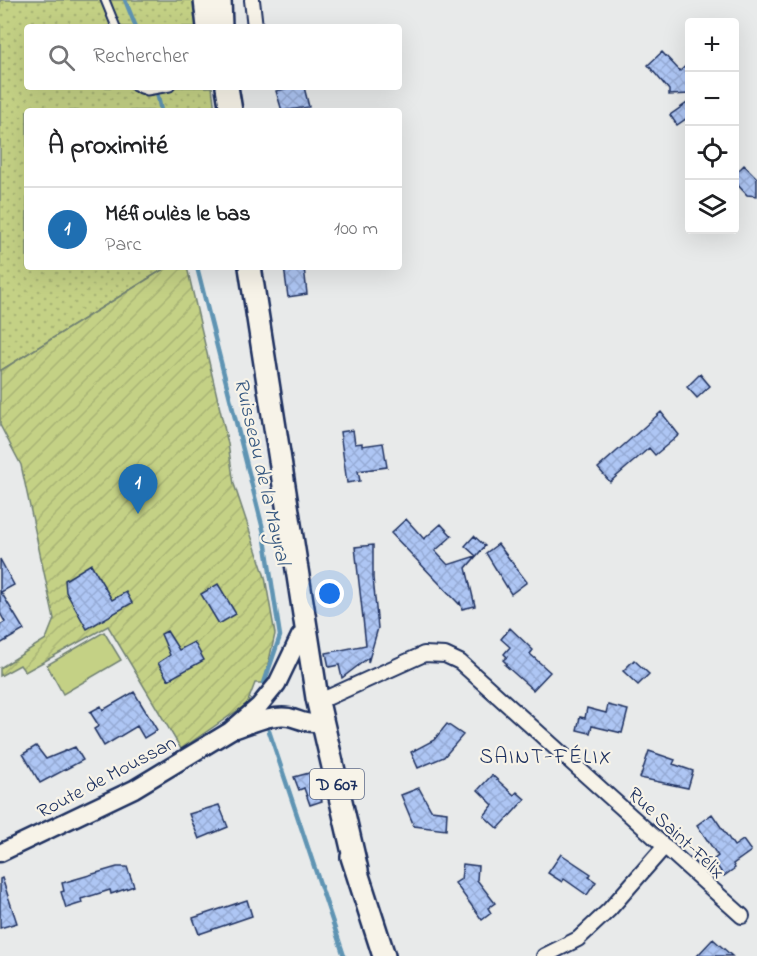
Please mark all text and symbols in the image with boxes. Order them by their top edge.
map controls [685,18,739,234]
button: + [685,18,739,72]
search box [24,24,402,90]
icon: search [45,41,78,74]
text: Rechercher [93,41,189,73]
button: − [685,72,739,126]
button: locate [685,126,739,180]
text: À proximité [48,128,168,166]
button: layers [685,180,739,234]
text: Méfioulès le bas [105,199,250,231]
text: 1 [64,215,71,244]
text: 100 m [334,215,378,244]
text: Parc [105,231,141,260]
water label: Ruisseau de la Mayral [225,375,298,570]
pin: 1 [118,464,158,514]
your location [315,579,344,608]
street label: Route de Moussan [33,729,182,827]
district label: SAINT-FÉLIX [479,743,613,773]
road number: D 607 [310,769,364,799]
street label: Rue Saint-Félix [620,781,730,887]

